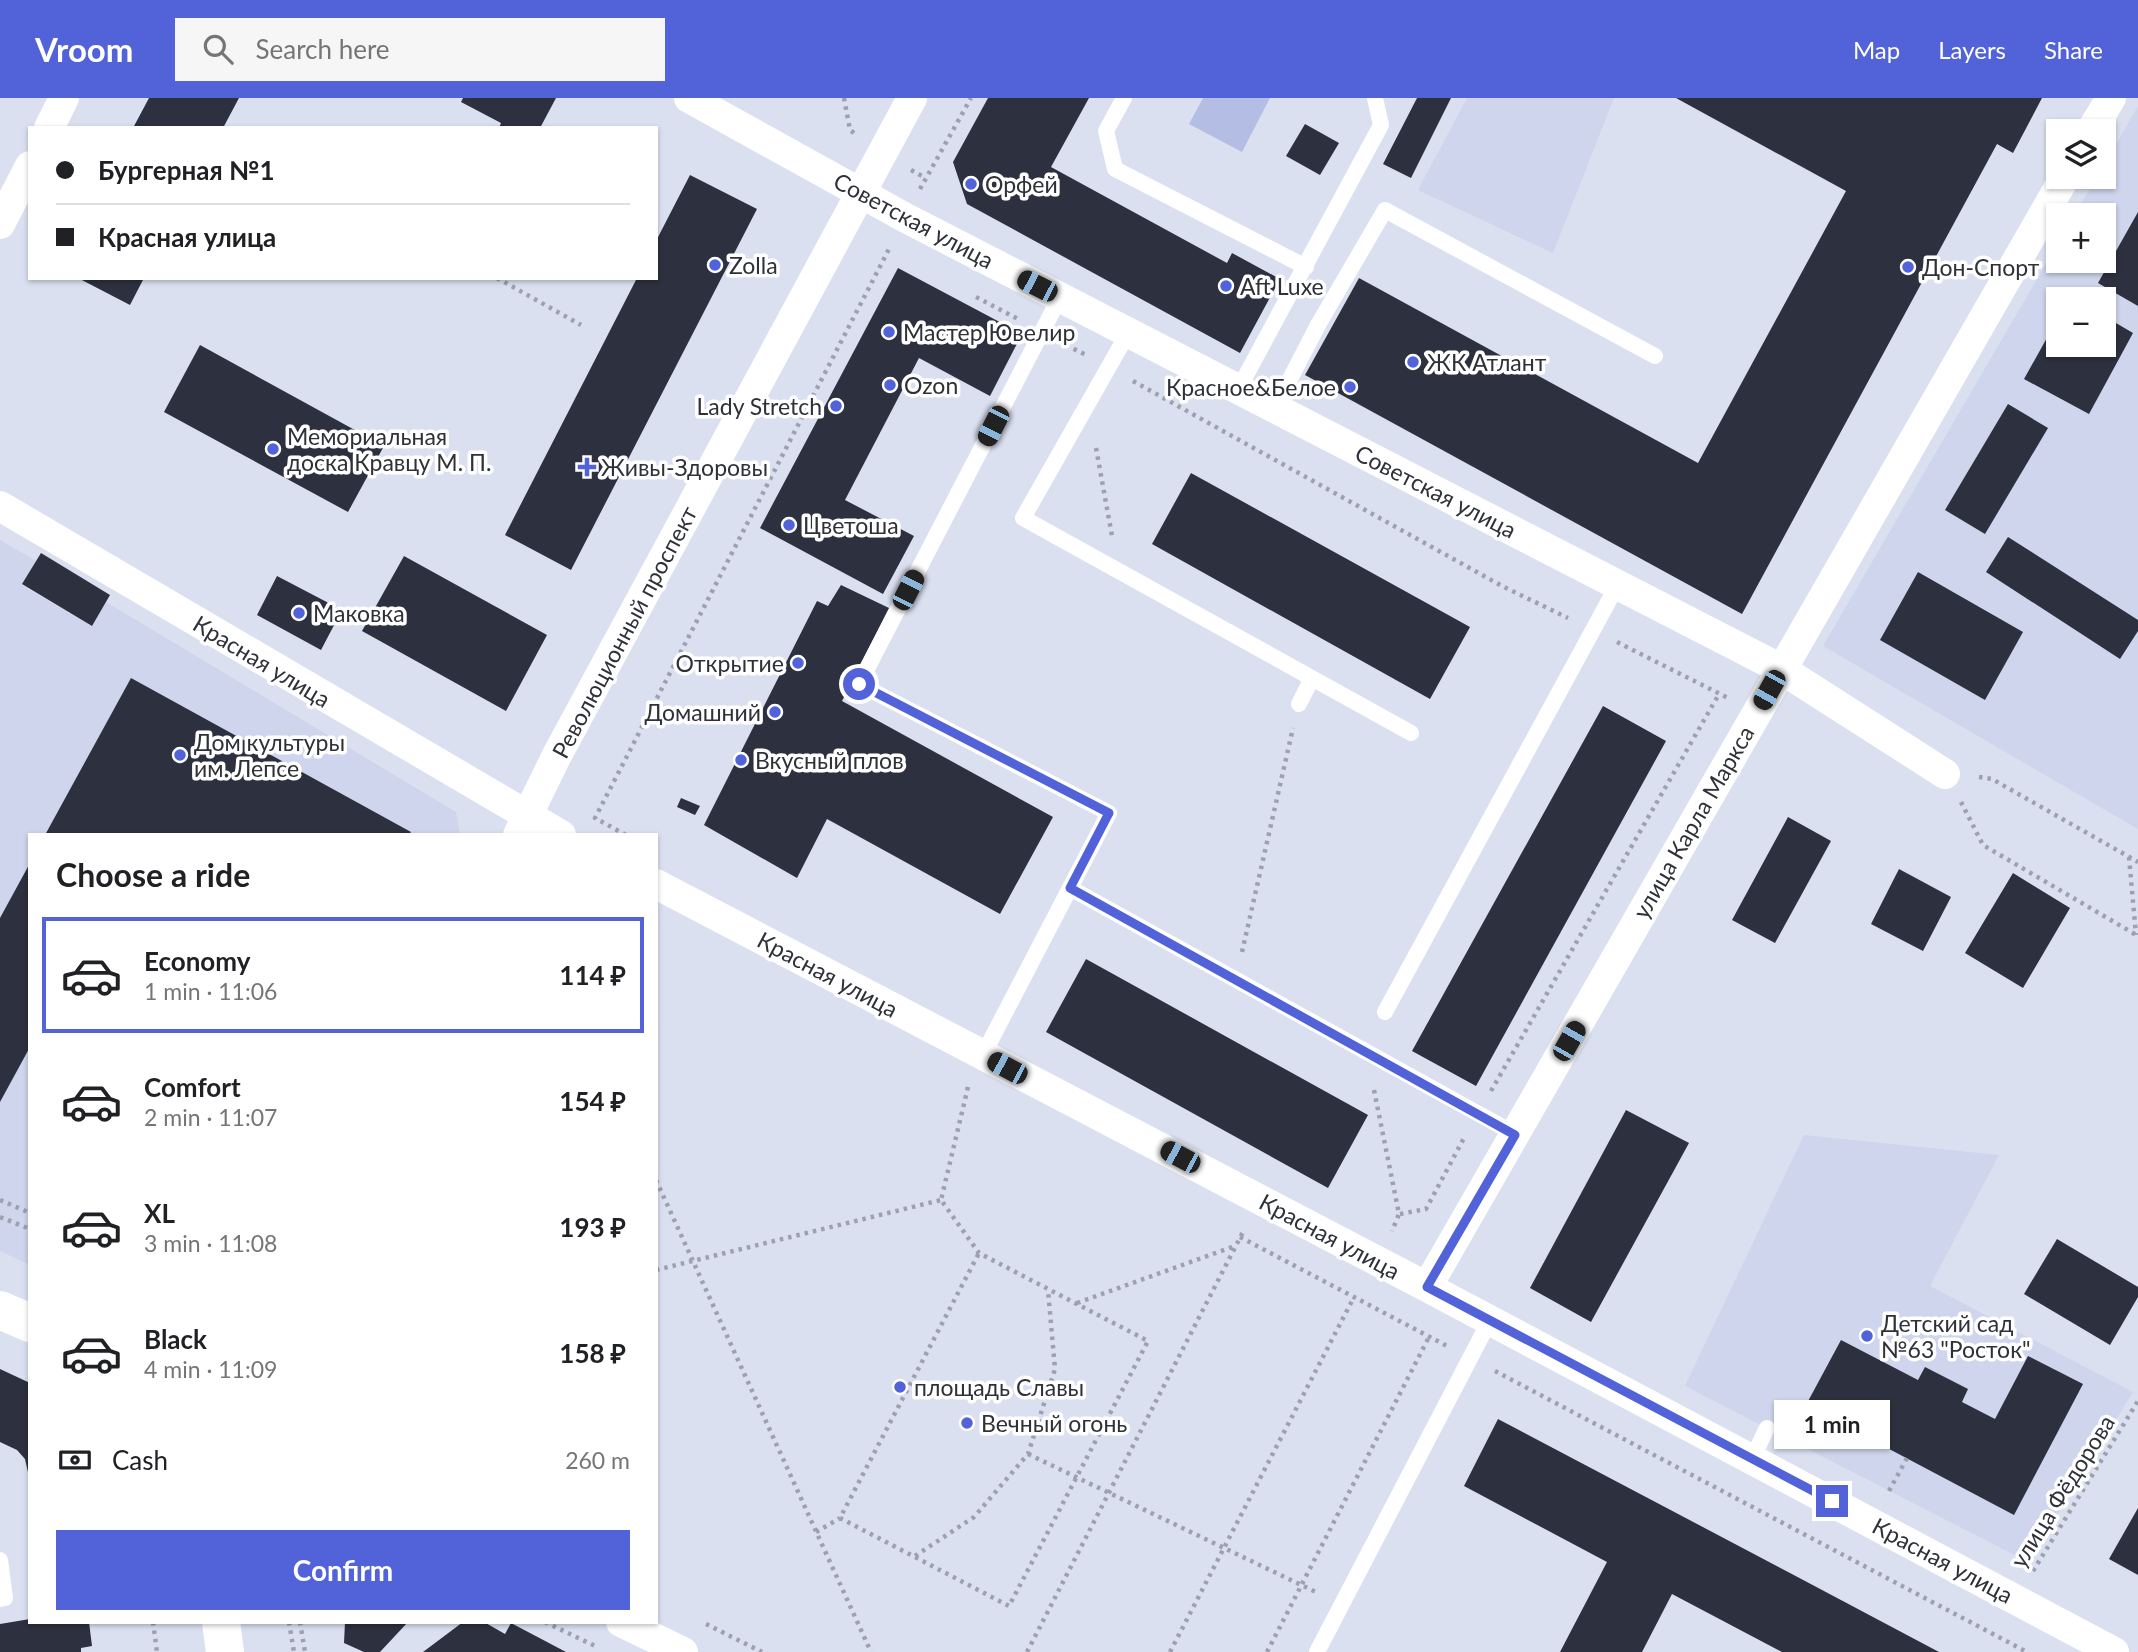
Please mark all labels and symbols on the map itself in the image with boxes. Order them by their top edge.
street label: Советская улица [829,166,999,274]
place label: Орфей [985,170,1058,198]
marker: Орфей [963,176,979,192]
place label: Zolla [729,251,778,279]
place label: Дон-Спорт [1922,253,2040,281]
marker: Zolla [707,257,723,273]
marker: Дон-Спорт [1900,259,1916,275]
car [1014,267,1061,305]
place label: Aft Luxe [1240,272,1324,300]
marker: Aft Luxe [1218,278,1234,294]
place label: Мастер Ювелир [903,318,1075,346]
marker: Мастер Ювелир [881,324,897,340]
place label: ЖК Атлант [1427,348,1547,376]
marker: ЖК Атлант [1405,354,1421,370]
place label: Ozon [904,371,958,399]
place label: Красное&Белое [1166,373,1336,401]
marker: Ozon [882,377,898,393]
marker: Красное&Белое [1342,379,1358,395]
place label: Lady Stretch [697,392,822,420]
marker: Lady Stretch [828,398,844,414]
car [975,403,1012,449]
place label: Мемориальная доска Кравцу М. П. [287,422,491,476]
street label: Советская улица [1351,438,1521,544]
marker: Мемориальная доска Кравцу М. П. [265,441,281,457]
place label: Живы-Здоровы [601,453,768,481]
marker: Живы-Здоровы [579,459,595,475]
street label: Революционный проспект [546,501,703,763]
place label: Цветоша [803,511,899,539]
marker: Цветоша [781,517,797,533]
car [890,567,927,613]
place label: Маковка [313,599,405,627]
marker: Маковка [291,605,307,621]
street label: Красная улица [188,609,336,713]
place label: Открытие [676,649,784,677]
marker: Открытие [790,655,806,671]
car [1750,667,1789,713]
route start [843,668,875,700]
place label: Домашний [645,698,761,726]
marker: Домашний [767,704,783,720]
street label: улица Карла Маркса [1626,721,1760,923]
place label: Дом культуры им. Лепсе [194,728,345,782]
place label: Вкусный плов [755,746,904,774]
marker: Дом культуры им. Лепсе [172,747,188,763]
marker: Вкусный плов [733,752,749,768]
street label: Красная улица [753,925,903,1023]
car [1550,1018,1589,1064]
car [984,1049,1031,1087]
car [1157,1138,1204,1176]
street label: Красная улица [1255,1187,1405,1285]
place label: Детский сад №63 "Росток" [1881,1309,2031,1363]
marker: Детский сад №63 "Росток" [1859,1328,1875,1344]
place label: площадь Славы [914,1373,1084,1401]
marker: площадь Славы [892,1379,908,1395]
callout: 1 min [1774,1400,1890,1448]
place label: Вечный огонь [981,1409,1127,1437]
street label: улица Фёдорова [2004,1410,2120,1572]
marker: Вечный огонь [959,1415,975,1431]
route end [1816,1485,1848,1517]
street label: Красная улица [1868,1511,2018,1609]

